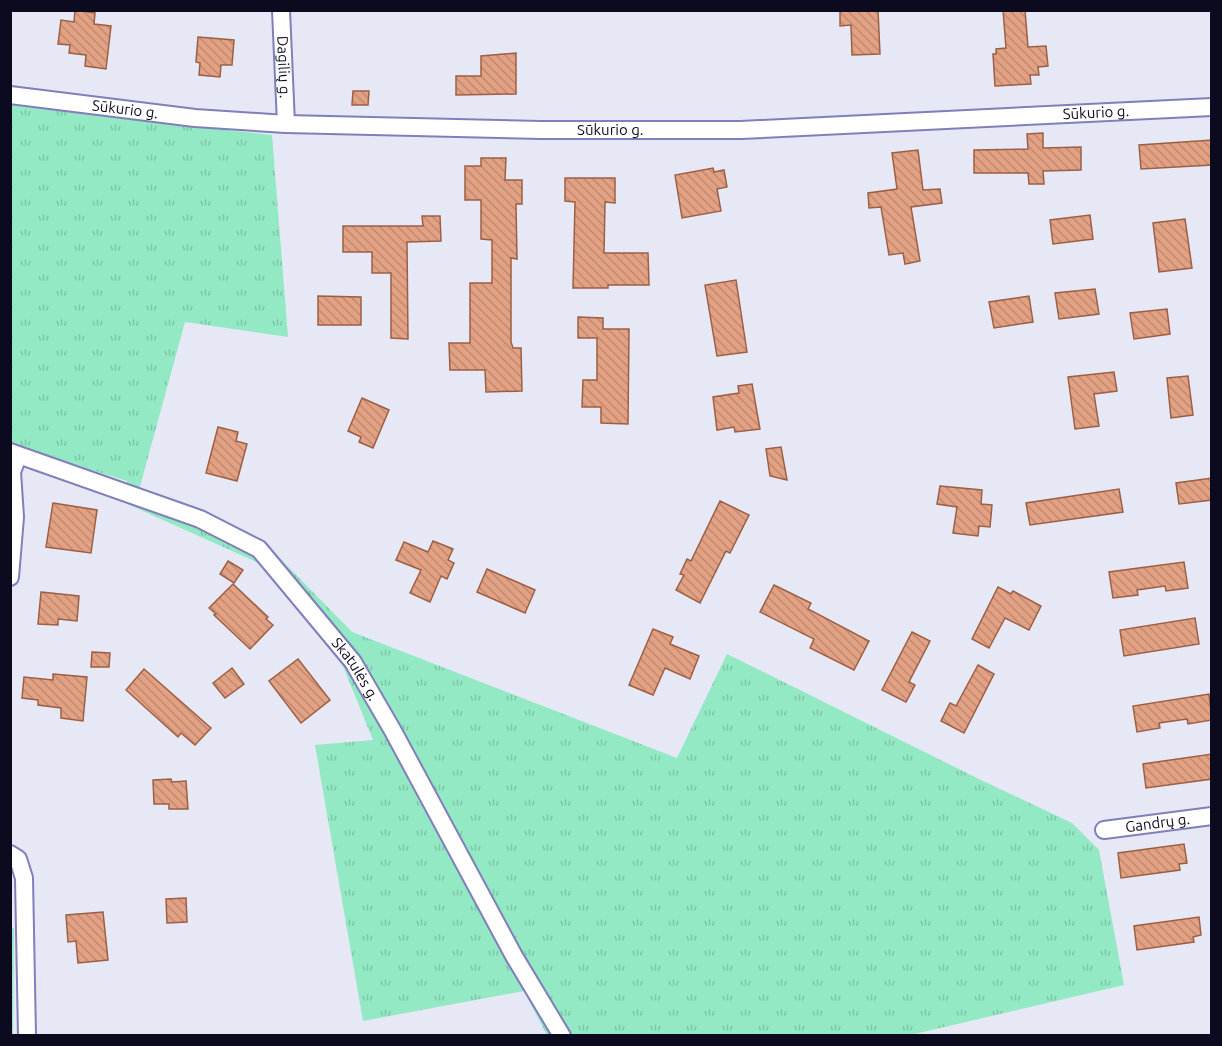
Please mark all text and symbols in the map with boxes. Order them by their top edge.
street label: Dagilių g. [274,35,294,99]
street label: Sūkurio g. [91,96,159,121]
street label: Sūkurio g. [1062,102,1129,122]
street label: Sūkurio g. [577,121,644,138]
street label: Skatulės g. [328,634,383,704]
street label: Gandrų g. [1124,810,1191,835]

